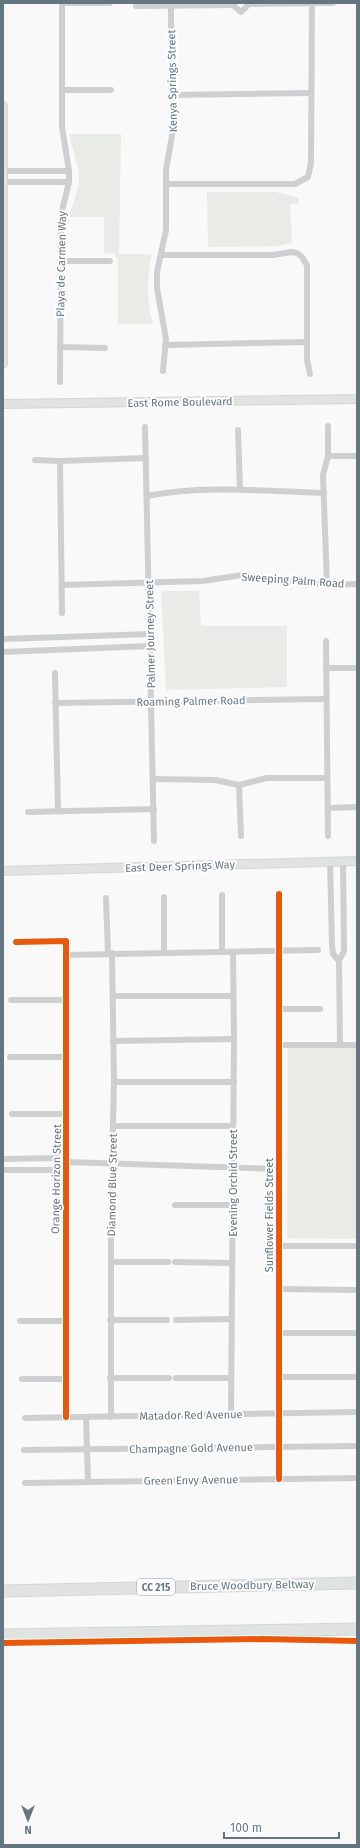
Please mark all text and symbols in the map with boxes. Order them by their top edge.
street label: Kenya Springs Street [165,30,180,132]
street label: Playa de Carmen Way [54,210,69,317]
street label: East Rome Boulevard [127,395,233,410]
street label: Sweeping Palm Road [241,570,345,591]
street label: Palmer Journey Street [143,580,158,688]
street label: Roaming Palmer Road [136,694,246,709]
street label: East Deer Springs Way [125,858,236,875]
street label: Orange Horizon Street [49,1124,64,1234]
street label: Evening Orchid Street [227,1129,240,1237]
street label: Diamond Blue Street [105,1133,120,1237]
street label: Sunflower Fields Street [263,1158,276,1272]
street label: Matador Red Avenue [139,1408,243,1423]
street label: Champagne Gold Avenue [129,1441,253,1456]
street label: Green Envy Avenue [144,1473,238,1488]
street label: Bruce Woodbury Beltway [190,1578,315,1593]
road number: CC 215 [137,1579,175,1595]
north arrow [8,1800,48,1840]
scale bar [224,1814,339,1840]
text: 100 m [230,1821,262,1835]
text: N [24,1823,32,1836]

